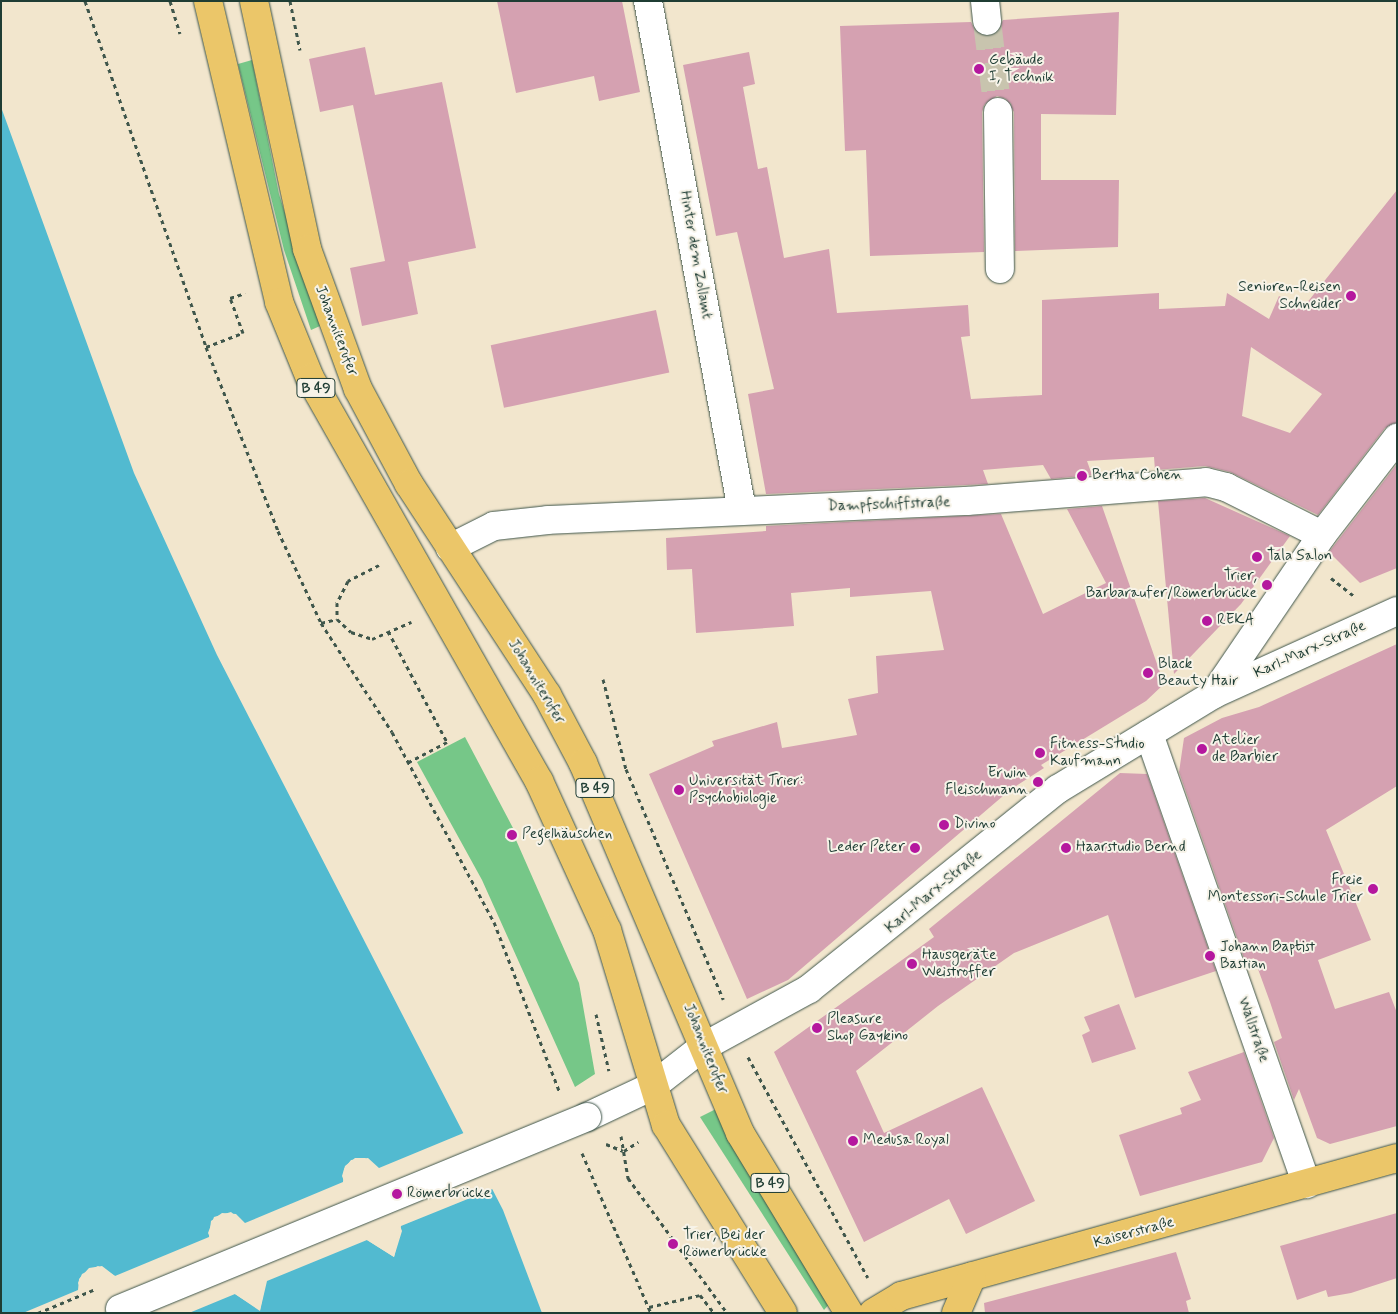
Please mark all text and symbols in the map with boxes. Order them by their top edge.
place label: Gebäude I, Technik [989,51,1052,86]
marker: Gebäude I, Technik [973,63,985,75]
street label: Hinter dem Zollamt [675,191,715,319]
place label: Senioren-Reisen Schneider [1238,278,1341,313]
street label: Johanniterufer [310,283,362,379]
marker: Senioren-Reisen Schneider [1345,290,1357,302]
road number: B 49 [296,376,336,399]
place label: Bertha Cohen [1092,467,1183,485]
marker: Bertha Cohen [1076,470,1088,482]
street label: Dampfschiffstraße [827,494,951,516]
place label: Tala Salon [1267,548,1334,566]
marker: Tala Salon [1251,551,1263,563]
place label: Trier, Barbaraufer/Römerbrücke [1086,567,1257,602]
marker: Trier, Barbaraufer/Römerbrücke [1261,579,1273,591]
place label: REKA [1217,612,1254,630]
marker: REKA [1201,615,1213,627]
street label: Karl-Marx-Straße [1251,617,1369,683]
street label: Johanniterufer [504,636,568,728]
place label: Black Beauty Hair [1158,655,1238,690]
marker: Black Beauty Hair [1142,667,1154,679]
place label: Atelier de Barbier [1212,731,1279,766]
place label: Fitness-Studio Kaufmann [1050,735,1145,770]
marker: Atelier de Barbier [1196,743,1208,755]
marker: Fitness-Studio Kaufmann [1034,747,1046,759]
place label: Erwin Fleischmann [945,764,1028,799]
place label: Universität Trier: Psychobiologie [689,772,802,807]
road number: B 49 [575,776,615,800]
marker: Erwin Fleischmann [1032,776,1044,788]
marker: Universität Trier: Psychobiologie [673,784,685,796]
place label: Divino [954,816,996,834]
marker: Divino [938,819,950,831]
place label: Pegelhäuschen [522,826,612,844]
marker: Pegelhäuschen [506,829,518,841]
place label: Leder Peter [829,839,905,857]
place label: Haarstudio Bernd [1076,839,1186,857]
marker: Leder Peter [909,842,921,854]
marker: Haarstudio Bernd [1060,842,1072,854]
street label: Karl-Marx-Straße [882,846,986,938]
place label: Freie Montessori-Schule Trier [1210,871,1363,906]
marker: Freie Montessori-Schule Trier [1367,883,1379,895]
place label: Johann Baptist Bastian [1220,938,1316,973]
place label: Hausgeräte Weistroffer [922,946,996,981]
marker: Johann Baptist Bastian [1204,950,1216,962]
marker: Hausgeräte Weistroffer [906,958,918,970]
street label: Wallstraße [1233,995,1273,1065]
street label: Johanniterufer [679,1001,731,1097]
place label: Pleasure Shop Gaykino [827,1010,908,1045]
marker: Pleasure Shop Gaykino [811,1022,823,1034]
place label: Medusa Royal [863,1132,949,1150]
marker: Medusa Royal [847,1135,859,1147]
road number: B 49 [750,1172,790,1194]
place label: Römerbrücke [407,1185,491,1203]
marker: Römerbrücke [391,1188,403,1200]
street label: Kaiserstraße [1092,1214,1176,1252]
place label: Trier, Bei der Römerbrücke [683,1226,767,1261]
marker: Trier, Bei der Römerbrücke [667,1238,679,1250]

